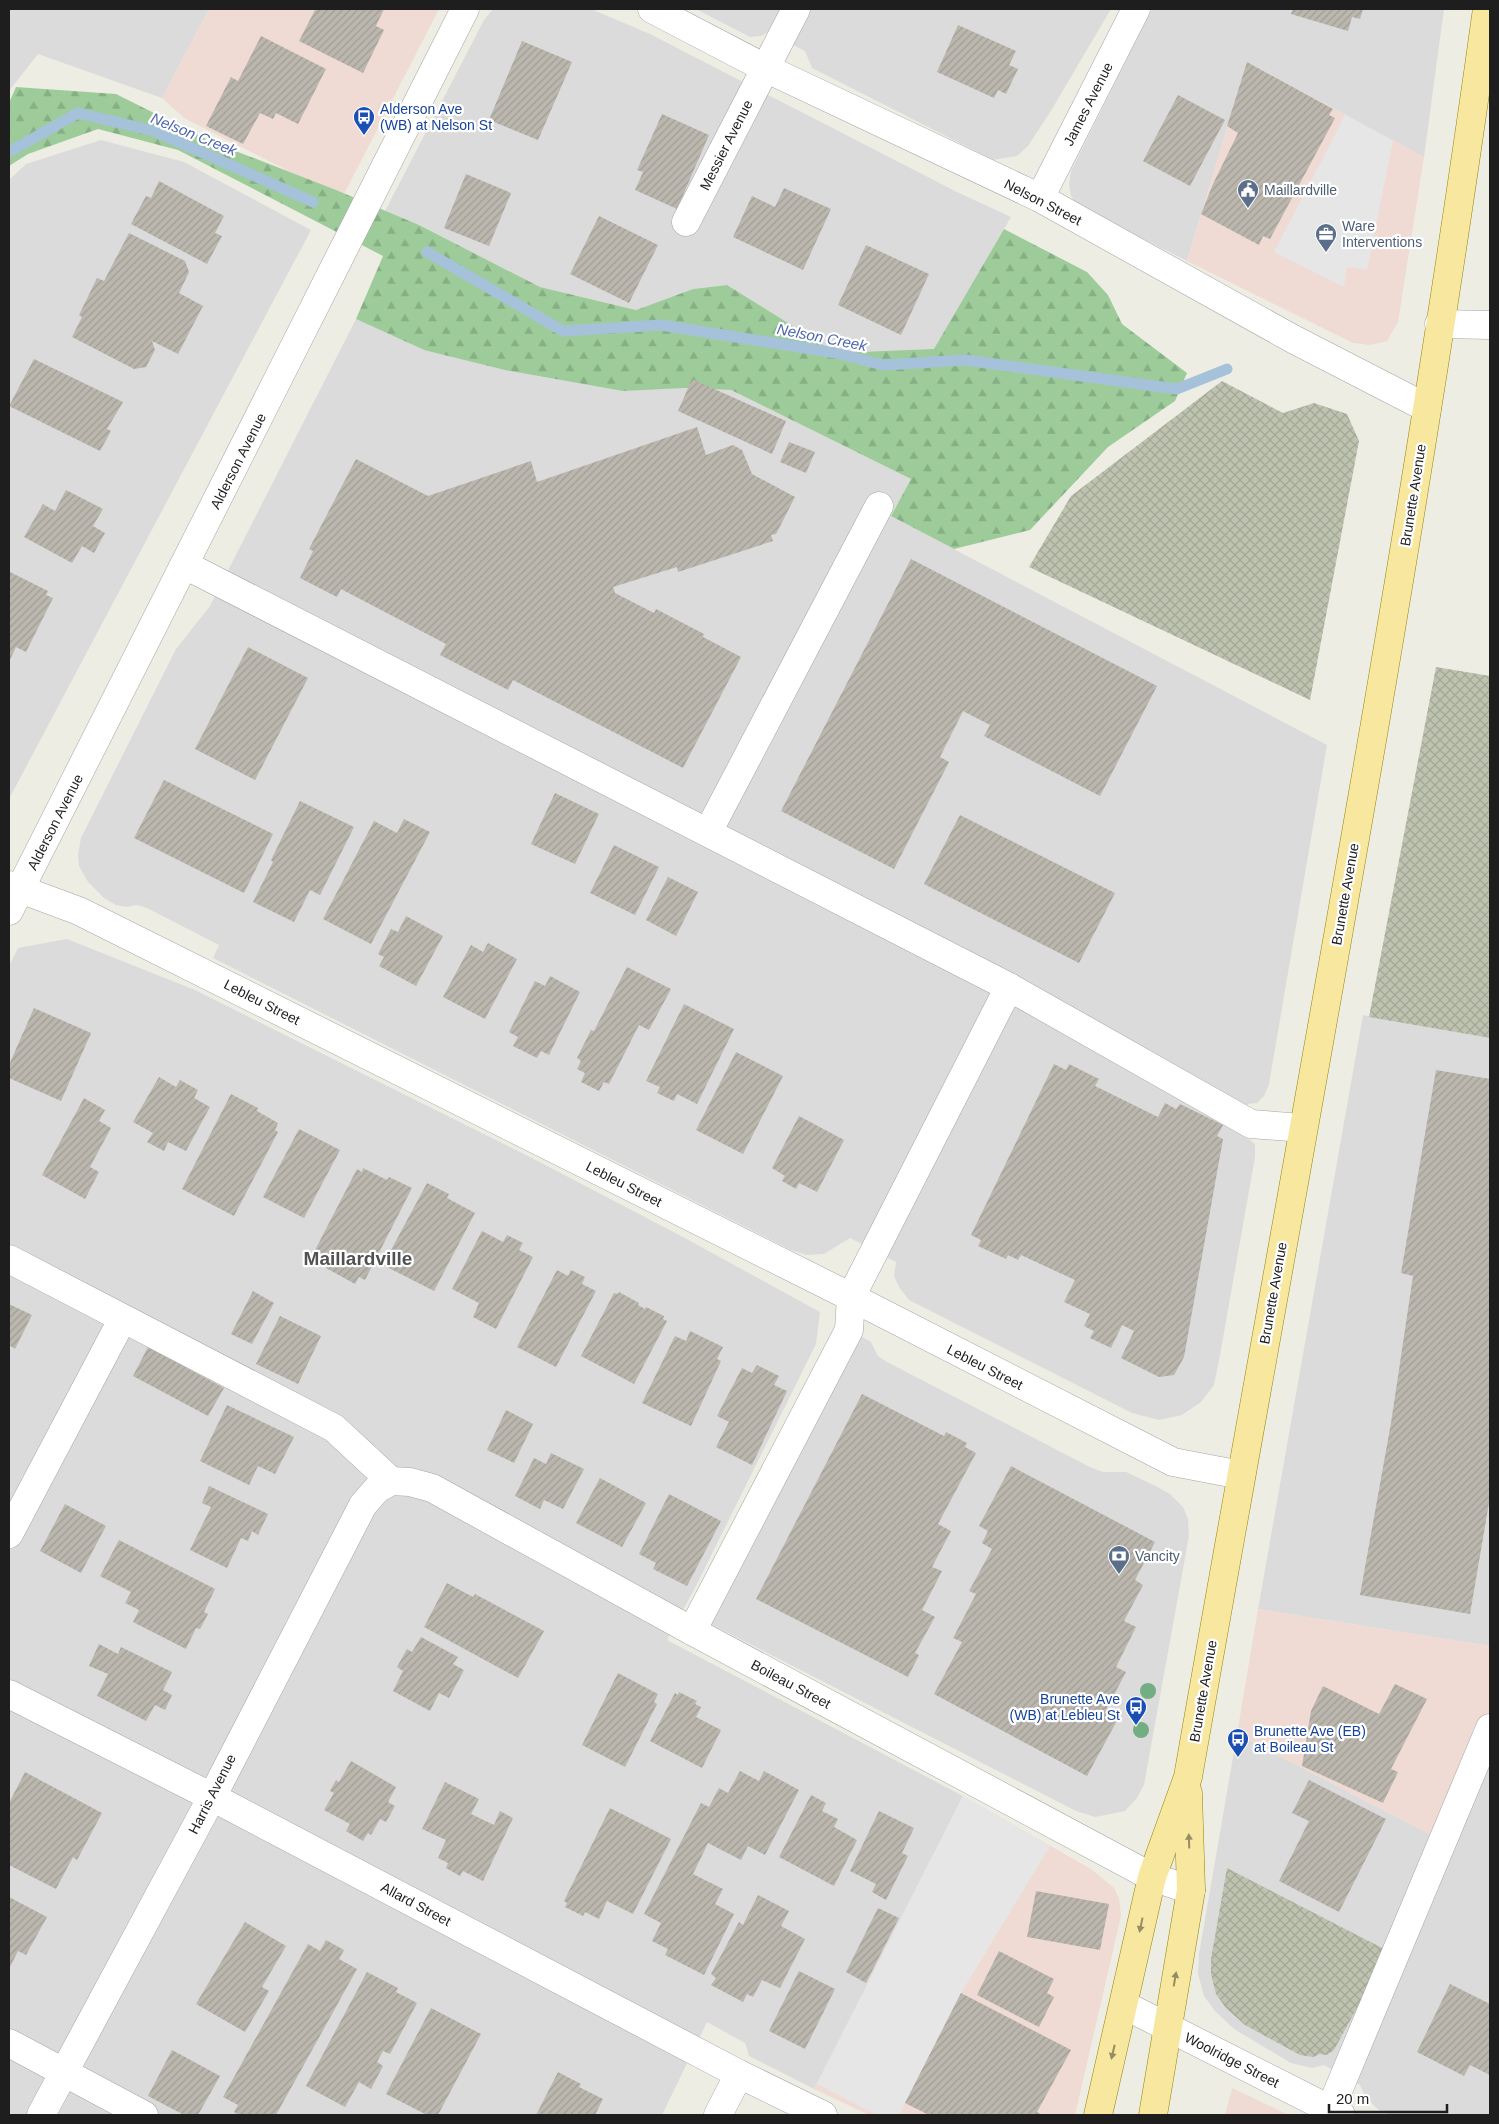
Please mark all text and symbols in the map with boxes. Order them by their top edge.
street label: James Avenue [1060,59,1116,148]
street label: Messier Avenue [696,97,756,193]
place label: Alderson Ave (WB) at Nelson St [380,101,492,133]
bus stop icon: Alderson Ave (WB) at Nelson St [352,105,376,136]
water label: Nelson Creek [149,109,241,159]
street label: Nelson Street [1002,176,1085,228]
public building icon: Maillardville [1236,178,1260,209]
place label: Maillardville [1264,182,1337,198]
place label: Ware Interventions [1342,218,1422,250]
office icon: Ware Interventions [1314,222,1338,253]
water label: Nelson Creek [776,320,870,354]
street label: Alderson Avenue [207,410,269,512]
street label: Brunette Avenue [1397,443,1429,547]
street label: Alderson Avenue [24,771,86,873]
street label: Brunette Avenue [1328,842,1362,946]
street label: Lebleu Street [221,976,303,1028]
street label: Lebleu Street [583,1158,665,1210]
street label: Brunette Avenue [1256,1241,1290,1345]
district label: Maillardville [304,1248,412,1269]
street label: Lebleu Street [944,1341,1026,1393]
bank icon: Vancity [1107,1544,1131,1575]
place label: Vancity [1135,1548,1180,1564]
street label: Brunette Avenue [1186,1639,1220,1743]
street label: Boileau Street [748,1656,834,1712]
place label: Brunette Ave (WB) at Lebleu St [1010,1691,1120,1723]
bus stop icon: Brunette Ave (WB) at Lebleu St [1124,1695,1148,1726]
place label: Brunette Ave (EB) at Boileau St [1254,1723,1366,1755]
bus stop icon: Brunette Ave (EB) at Boileau St [1226,1727,1250,1758]
street label: Harris Avenue [185,1751,239,1837]
one-way arrow [1185,1833,1193,1849]
street label: Allard Street [378,1879,454,1929]
one-way arrow [1137,1917,1145,1933]
one-way arrow [1172,1970,1180,1986]
street label: Woolridge Street [1182,2029,1282,2091]
one-way arrow [1109,2045,1117,2060]
scale bar [1329,2082,1446,2114]
text: 20 m [1336,2090,1369,2107]

